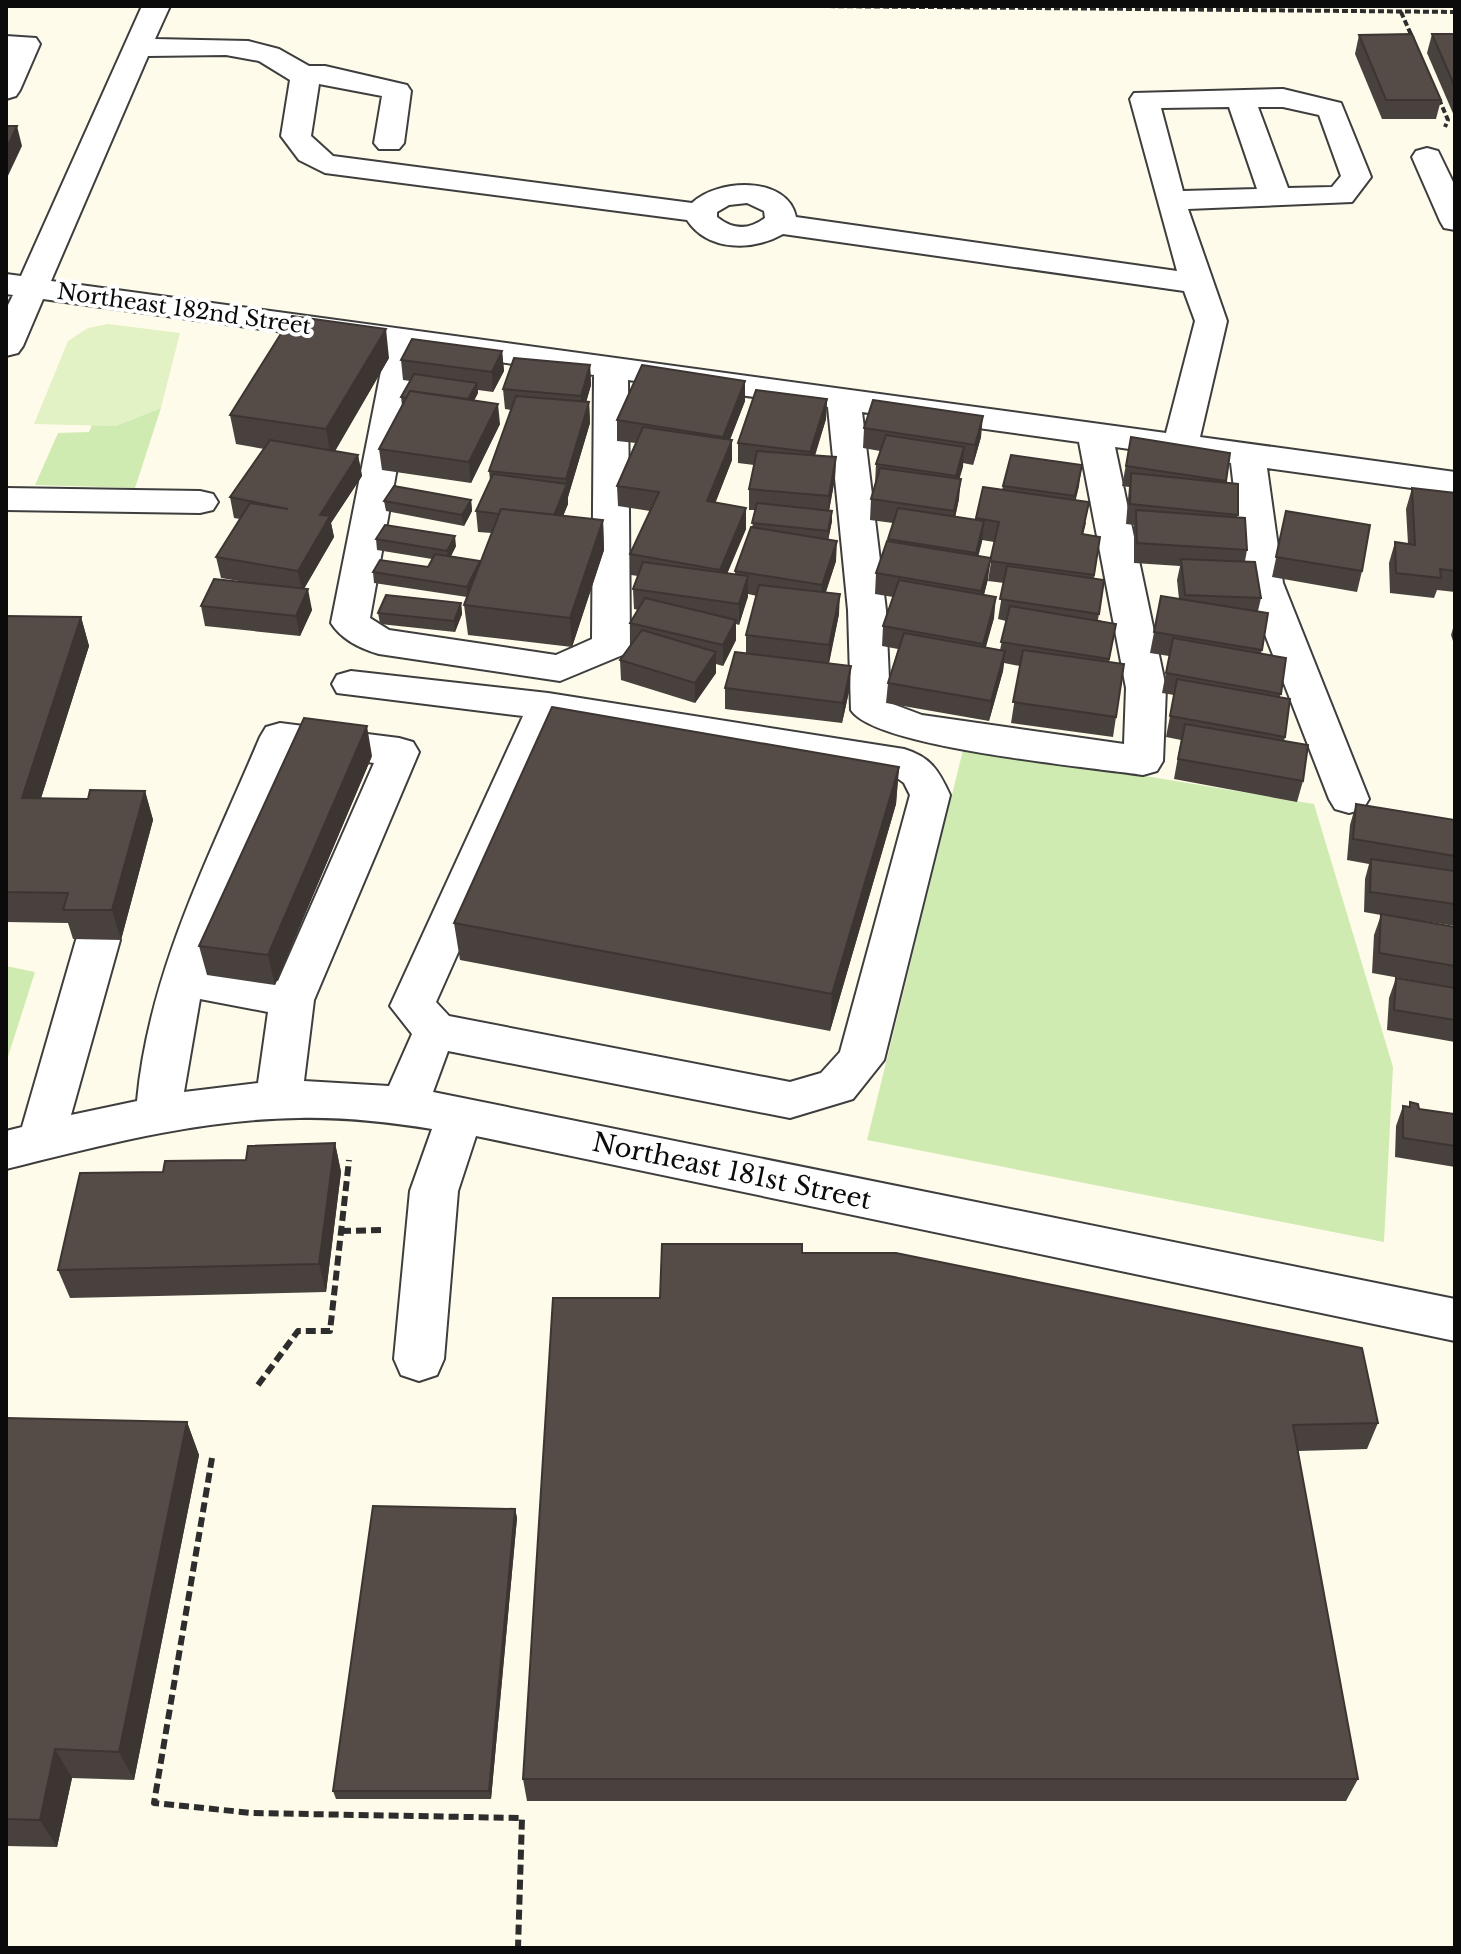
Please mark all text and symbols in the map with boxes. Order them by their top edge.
street label: Northeast 182nd Street [55,278,313,340]
street label: Northeast 181st Street [590,1126,875,1216]

